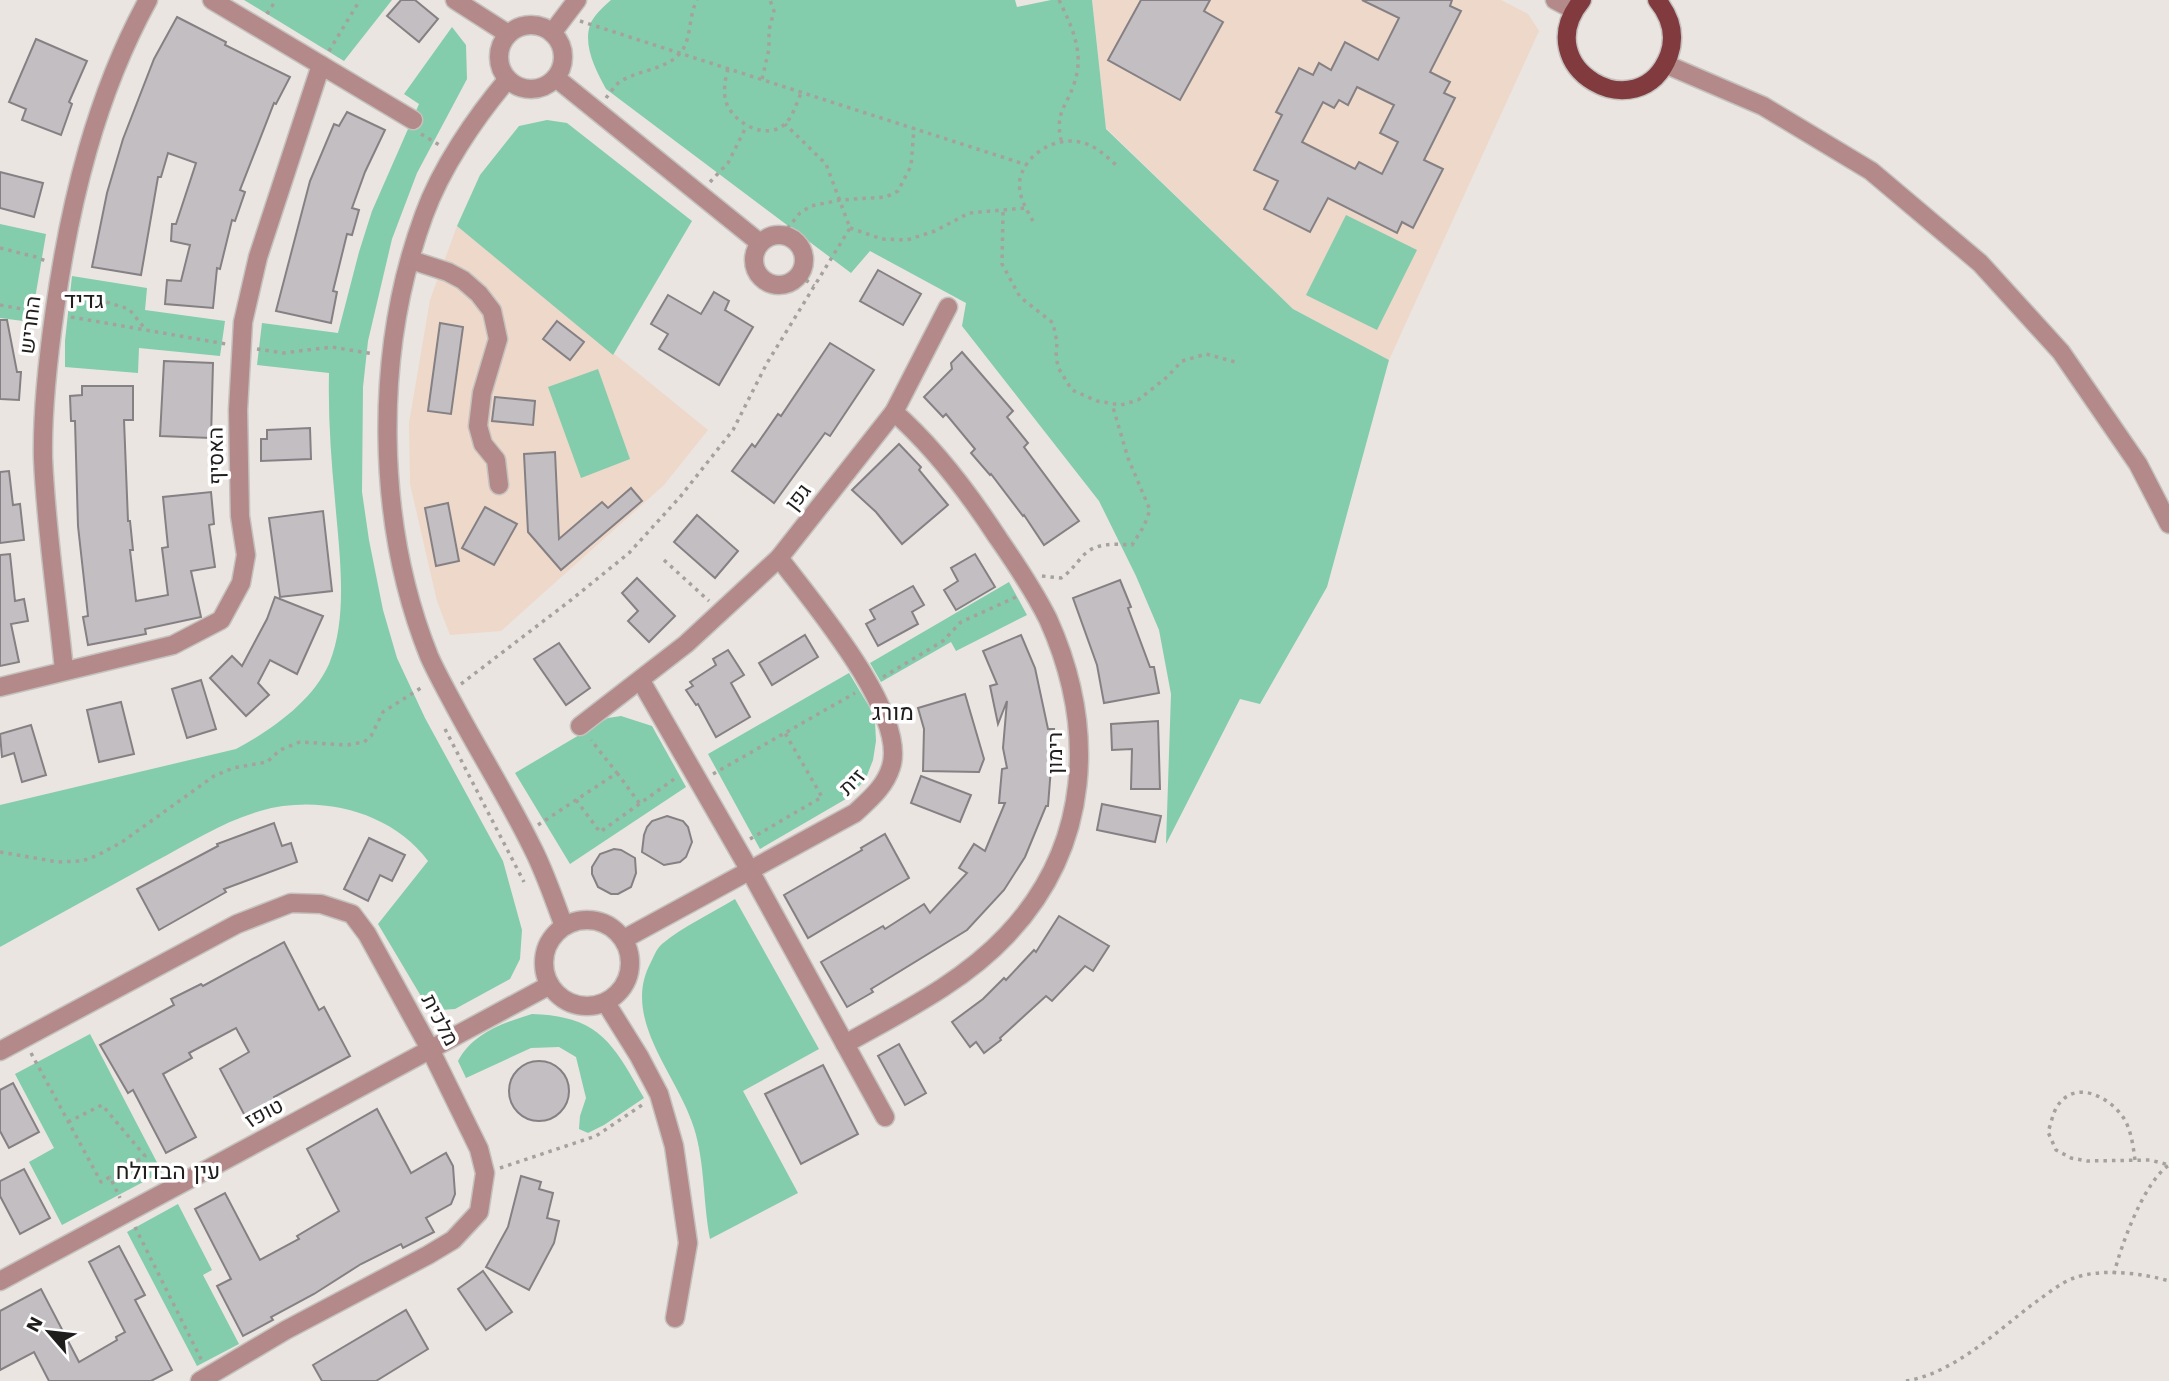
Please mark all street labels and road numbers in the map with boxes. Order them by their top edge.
street label: החריש [14,294,45,355]
street label: האסיף [202,427,229,485]
street label: גפן [779,478,816,515]
street label: רימון [1042,732,1067,774]
street label: זית [833,763,870,800]
street label: מלכית [417,990,464,1050]
street label: טופז [240,1092,287,1133]

